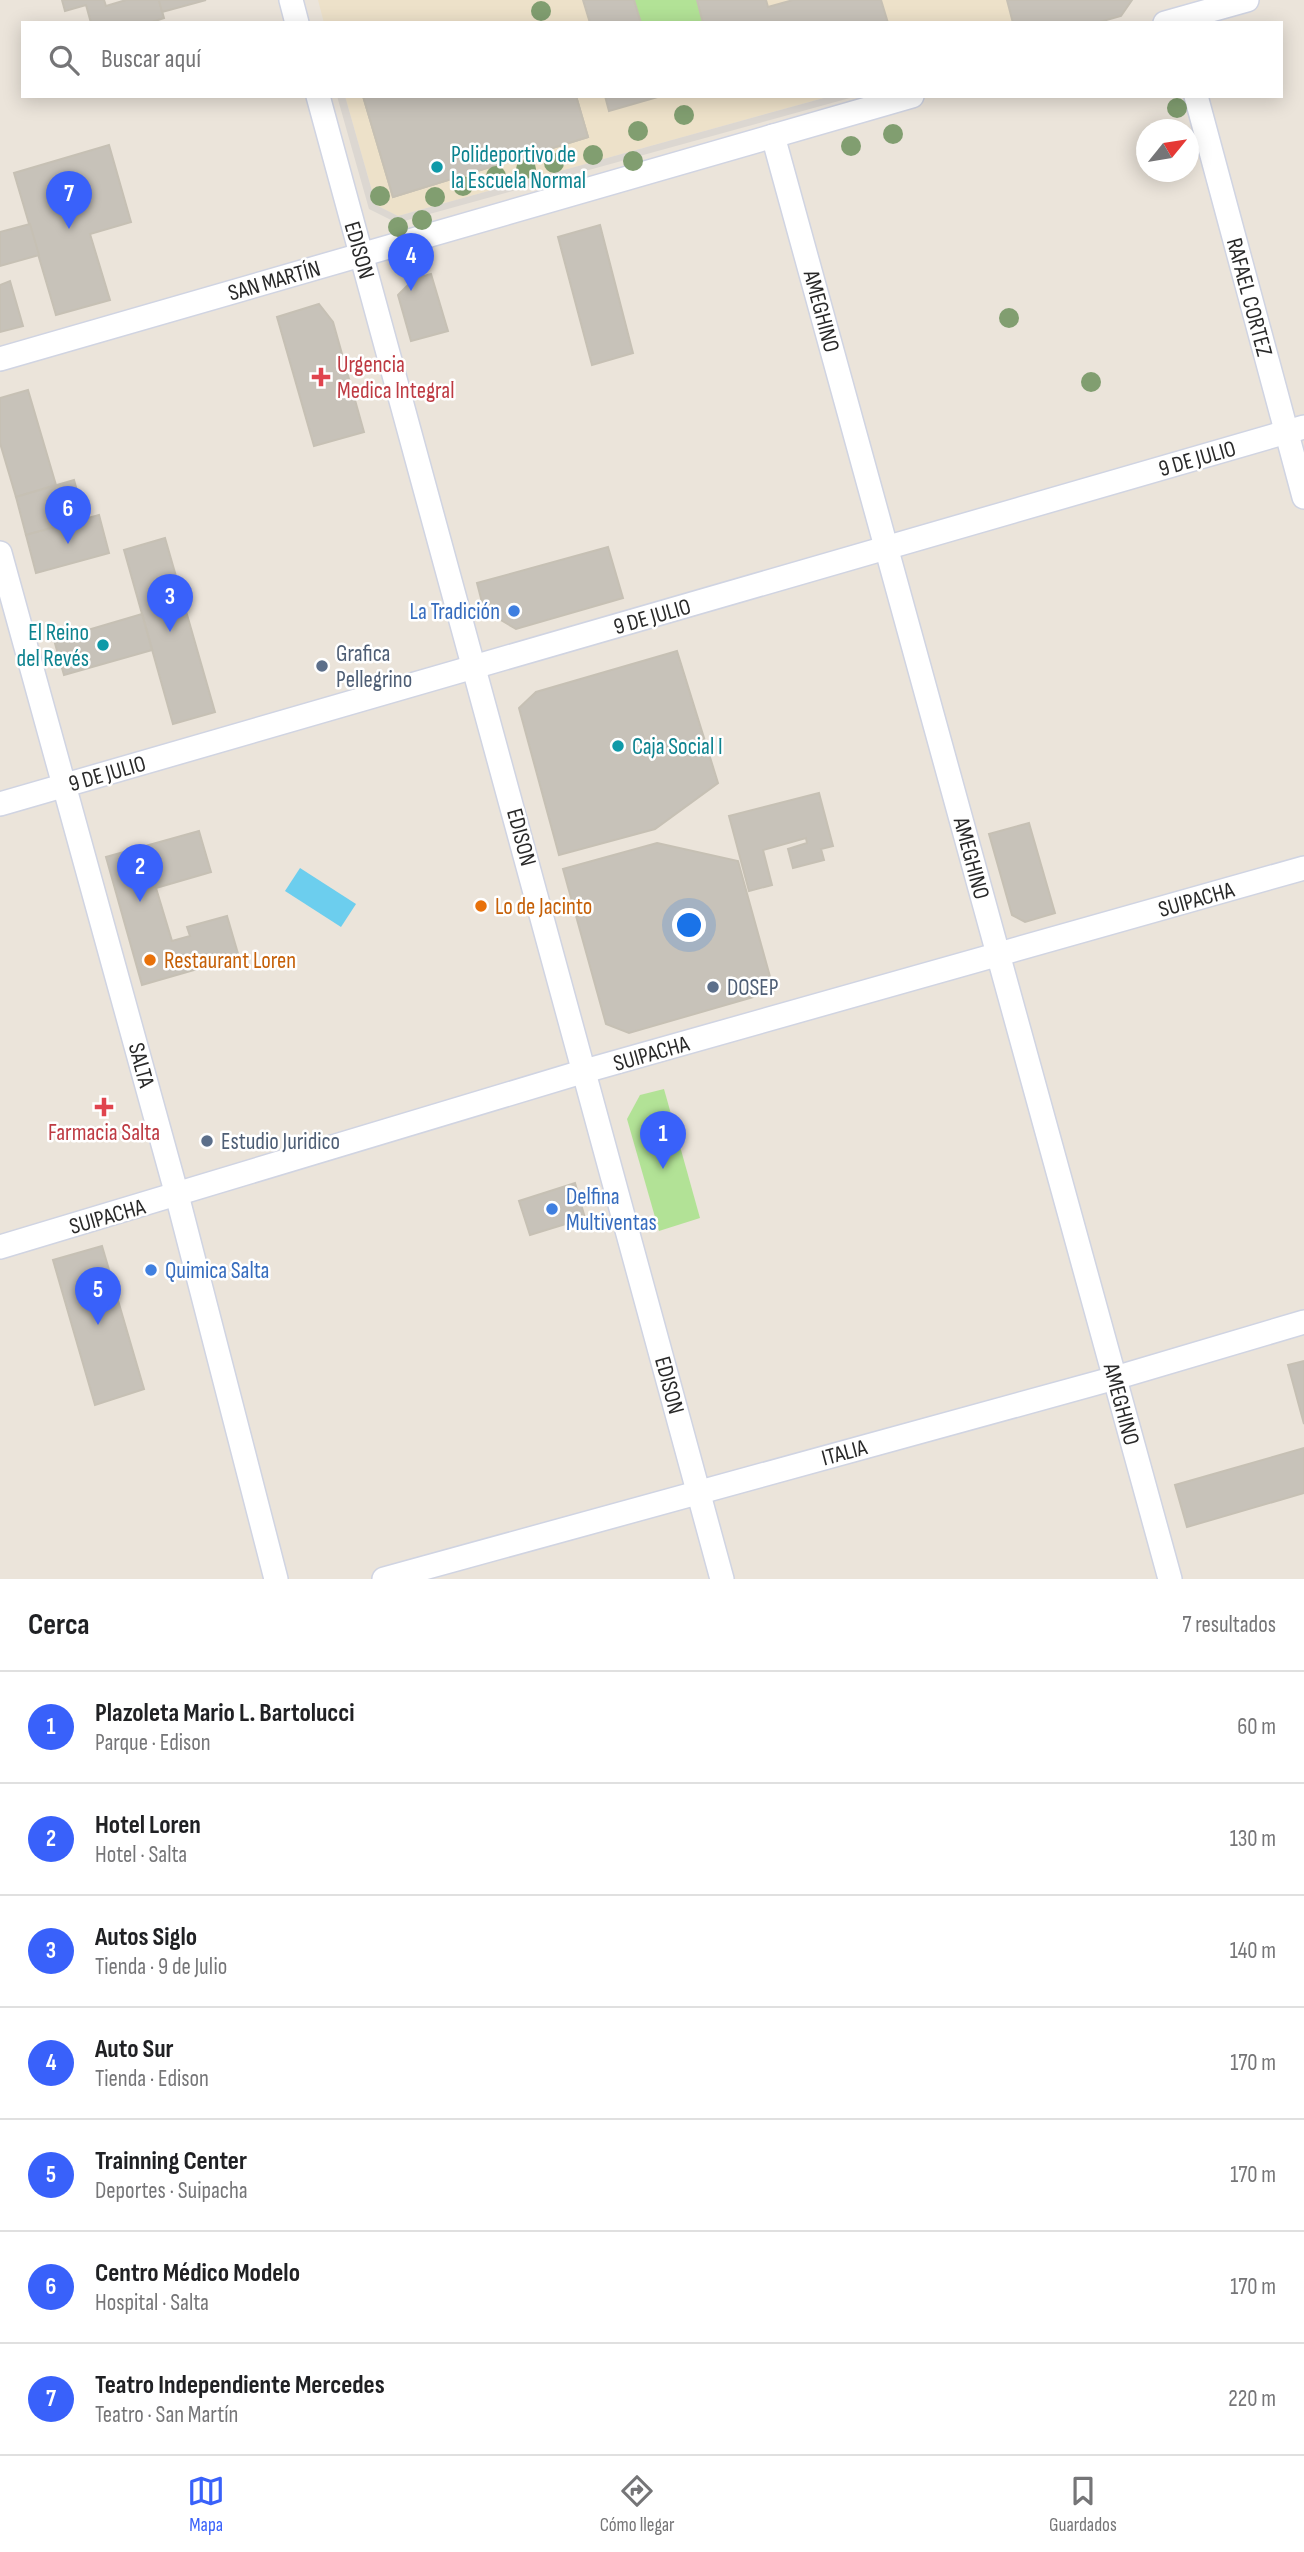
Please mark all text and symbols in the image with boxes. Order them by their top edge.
search box [21,21,1283,98]
icon: search [45,41,83,79]
text: Buscar aquí [101,44,201,75]
north arrow [1136,119,1199,182]
place label: Polideportivo de la Escuela Normal [451,141,586,195]
marker: Polideportivo de la Escuela Normal [429,159,445,175]
pin: 7 [46,171,92,229]
street label: EDISON [338,218,381,282]
pin: 4 [388,233,434,291]
street label: RAFAEL CORTEZ [1220,235,1278,360]
street label: SAN MARTÍN [225,254,324,307]
street label: AMEGHINO [796,266,845,355]
place label: Urgencia Medica Integral [337,351,454,405]
marker: Urgencia Medica Integral [311,367,331,387]
street label: 9 DE JULIO [1155,435,1239,483]
pin: 6 [45,486,91,544]
pin: 3 [147,574,193,632]
street label: 9 DE JULIO [610,593,694,641]
place label: La Tradición [410,598,500,626]
marker: La Tradición [506,603,522,619]
place label: El Reino del Revés [17,619,89,673]
marker: El Reino del Revés [95,637,111,653]
place label: Grafica Pellegrino [336,640,412,694]
marker: Grafica Pellegrino [314,658,330,674]
place label: Caja Social I [632,733,723,761]
marker: Caja Social I [610,738,626,754]
street label: 9 DE JULIO [65,750,149,798]
street label: EDISON [500,805,542,869]
street label: AMEGHINO [946,813,995,902]
pin: 2 [117,844,163,902]
street label: SUIPACHA [1155,876,1237,924]
place label: Lo de Jacinto [495,893,592,921]
marker: Lo de Jacinto [473,898,489,914]
your location [672,908,706,942]
place label: Restaurant Loren [164,947,296,975]
marker: Restaurant Loren [142,952,158,968]
place label: DOSEP [727,974,779,1002]
marker: DOSEP [705,979,721,995]
street label: SUIPACHA [610,1030,692,1078]
street label: SALTA [122,1040,160,1091]
marker: Farmacia Salta [96,1099,112,1115]
pin: 1 [640,1111,686,1169]
place label: Farmacia Salta [48,1119,160,1147]
place label: Estudio Juridico [221,1128,340,1156]
marker: Estudio Juridico [199,1133,215,1149]
place label: Delfina Multiventas [566,1183,657,1237]
street label: SUIPACHA [66,1193,148,1241]
marker: Delfina Multiventas [544,1201,560,1217]
place label: Quimica Salta [165,1257,269,1285]
marker: Quimica Salta [143,1262,159,1278]
pin: 5 [75,1267,121,1325]
street label: EDISON [648,1353,690,1417]
street label: AMEGHINO [1096,1359,1145,1448]
street label: ITALIA [818,1433,870,1472]
text: Cerca [28,1607,90,1643]
text: 7 resultados [1182,1611,1276,1639]
text: Plazoleta Mario L. Bartolucci [95,1698,355,1729]
text: 1 [46,1713,56,1741]
text: 60 m [1237,1713,1276,1741]
text: Parque · Edison [95,1729,211,1757]
text: Hotel Loren [95,1810,201,1841]
text: 2 [46,1825,56,1853]
text: 130 m [1230,1825,1276,1853]
text: Hotel · Salta [95,1841,187,1869]
text: Autos Siglo [95,1922,197,1953]
text: 3 [46,1937,56,1965]
text: 140 m [1230,1937,1276,1965]
text: Tienda · 9 de Julio [95,1953,227,1981]
text: Auto Sur [95,2034,174,2065]
text: 4 [46,2049,56,2077]
text: 170 m [1230,2049,1276,2077]
text: Tienda · Edison [95,2065,209,2093]
text: Trainning Center [95,2146,247,2177]
text: 5 [46,2161,56,2189]
text: 170 m [1230,2161,1276,2189]
text: Deportes · Suipacha [95,2177,248,2205]
text: Centro Médico Modelo [95,2258,300,2289]
text: 6 [46,2273,56,2301]
text: 170 m [1230,2273,1276,2301]
text: Hospital · Salta [95,2289,209,2317]
text: Teatro Independiente Mercedes [95,2370,385,2401]
text: 7 [46,2385,56,2413]
text: 220 m [1228,2385,1276,2413]
text: Teatro · San Martín [95,2401,238,2429]
tab: Mapa [187,2472,225,2537]
tab: Cómo llegar [600,2472,675,2537]
tab: Guardados [1049,2472,1117,2537]

